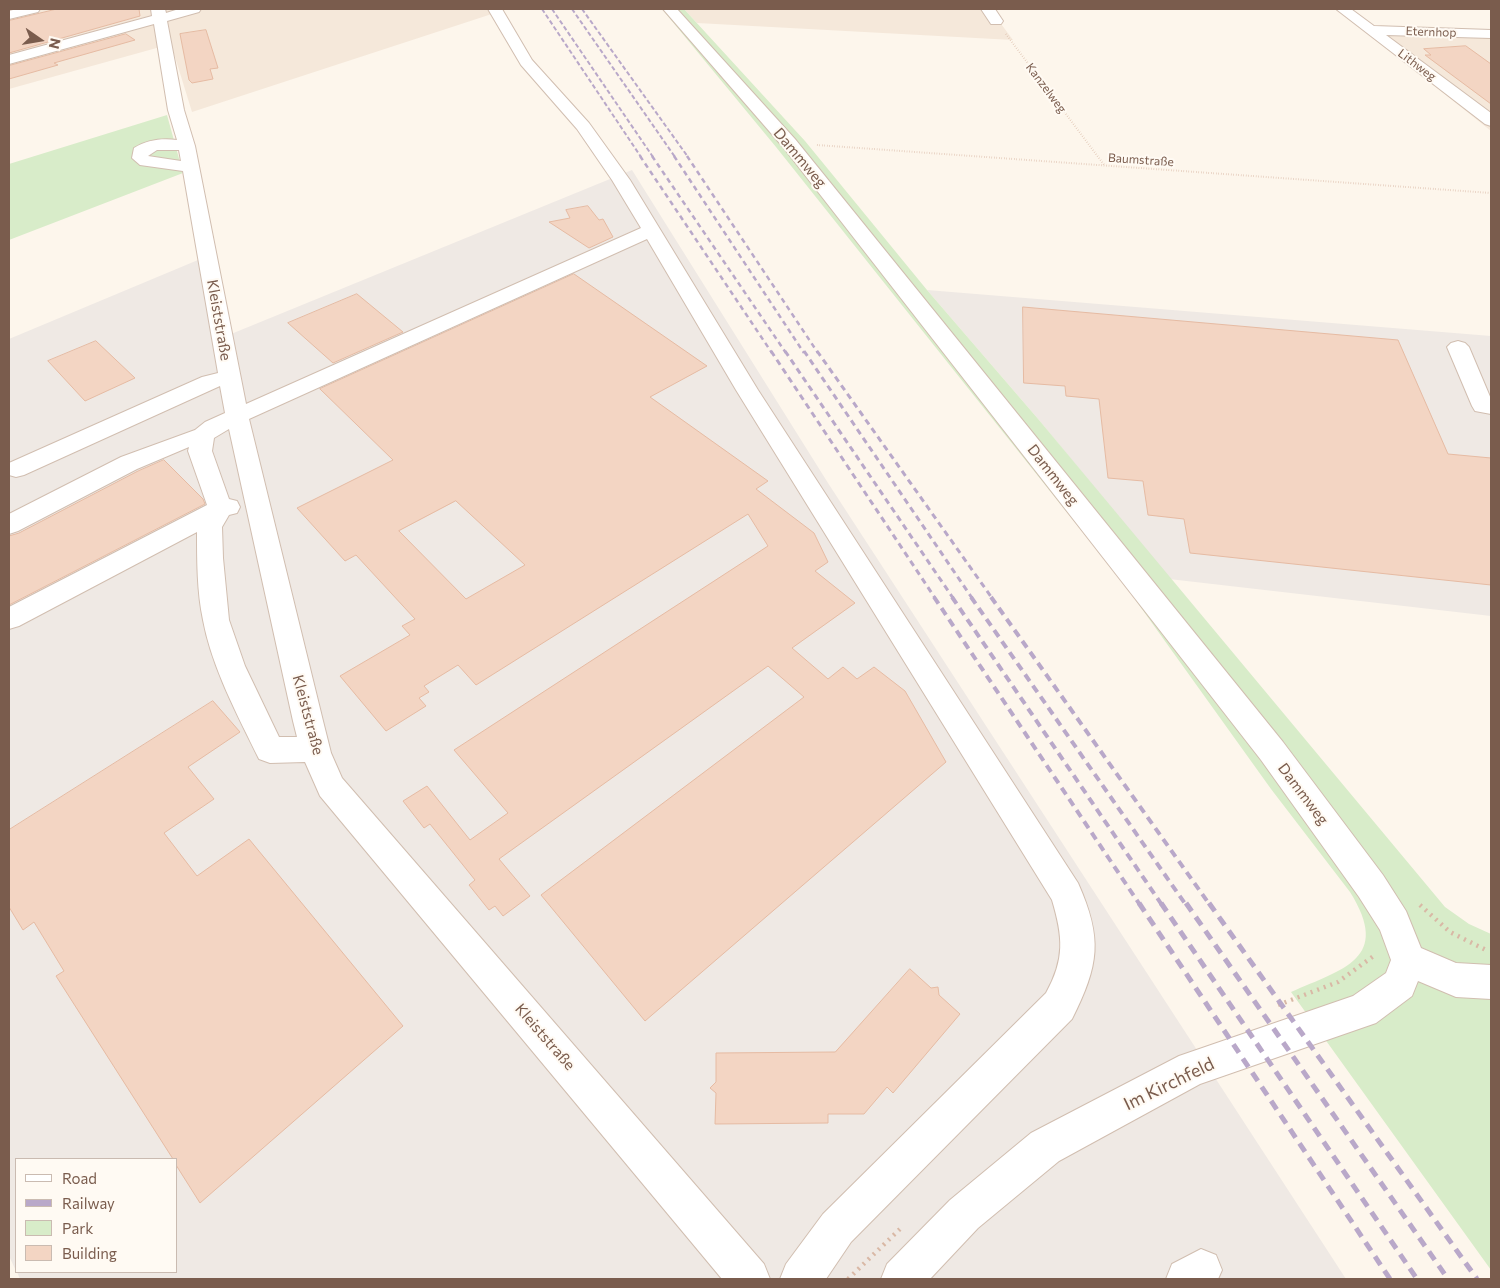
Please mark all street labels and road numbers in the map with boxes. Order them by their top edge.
street label: Eternhop [1405,24,1457,40]
street label: Lithweg [1395,46,1439,84]
street label: Kanzelweg [1023,60,1069,116]
street label: Dammweg [770,124,830,192]
street label: Baumstraße [1108,151,1174,169]
street label: Kleiststraße [203,278,235,362]
street label: Dammweg [1024,441,1082,509]
street label: Kleiststraße [289,673,327,757]
street label: Dammweg [1274,760,1332,828]
street label: Kleiststraße [511,1000,579,1074]
street label: Im Kirchfeld [1120,1053,1218,1115]

